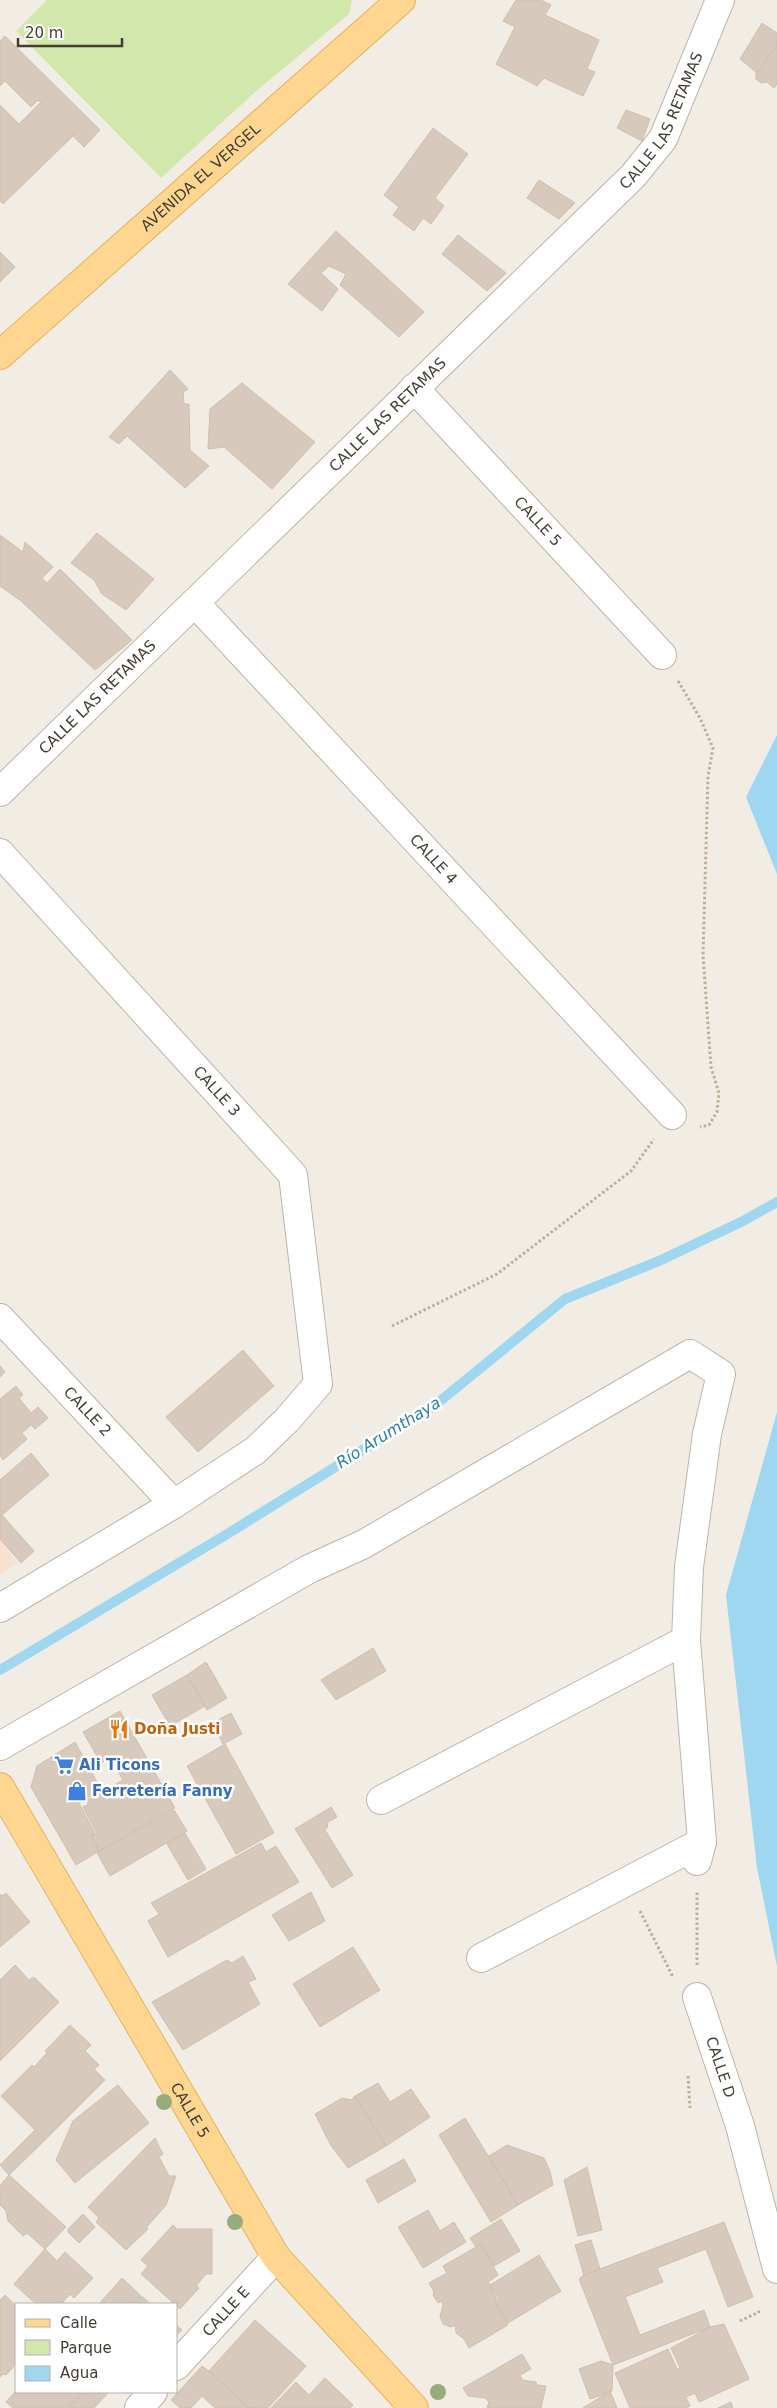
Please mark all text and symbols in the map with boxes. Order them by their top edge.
scale bar [18,15,121,47]
text: 20 m [25,24,63,42]
street label: CALLE LAS RETAMAS [616,49,707,193]
street label: AVENIDA EL VERGEL [137,119,265,235]
street label: CALLE LAS RETAMAS [326,354,450,476]
street label: CALLE 5 [510,493,565,550]
street label: CALLE LAS RETAMAS [35,636,160,758]
street label: CALLE 4 [406,831,461,888]
street label: CALLE 3 [189,1062,244,1120]
street label: CALLE 2 [60,1383,115,1440]
water label: Río Arumthaya [333,1393,444,1472]
restaurant icon: Doña Justi [108,1718,130,1740]
place label: Doña Justi [134,1720,220,1738]
supermarket icon: Ali Ticons [53,1754,75,1776]
place label: Ali Ticons [79,1756,160,1774]
shop icon: Ferretería Fanny [66,1780,88,1802]
place label: Ferretería Fanny [92,1782,233,1800]
street label: CALLE D [702,2034,739,2100]
street label: CALLE 5 [167,2079,213,2141]
street label: CALLE E [199,2283,253,2340]
legend [15,2303,178,2393]
text: Calle [60,2314,97,2332]
text: Parque [60,2339,112,2357]
text: Agua [60,2364,98,2382]

